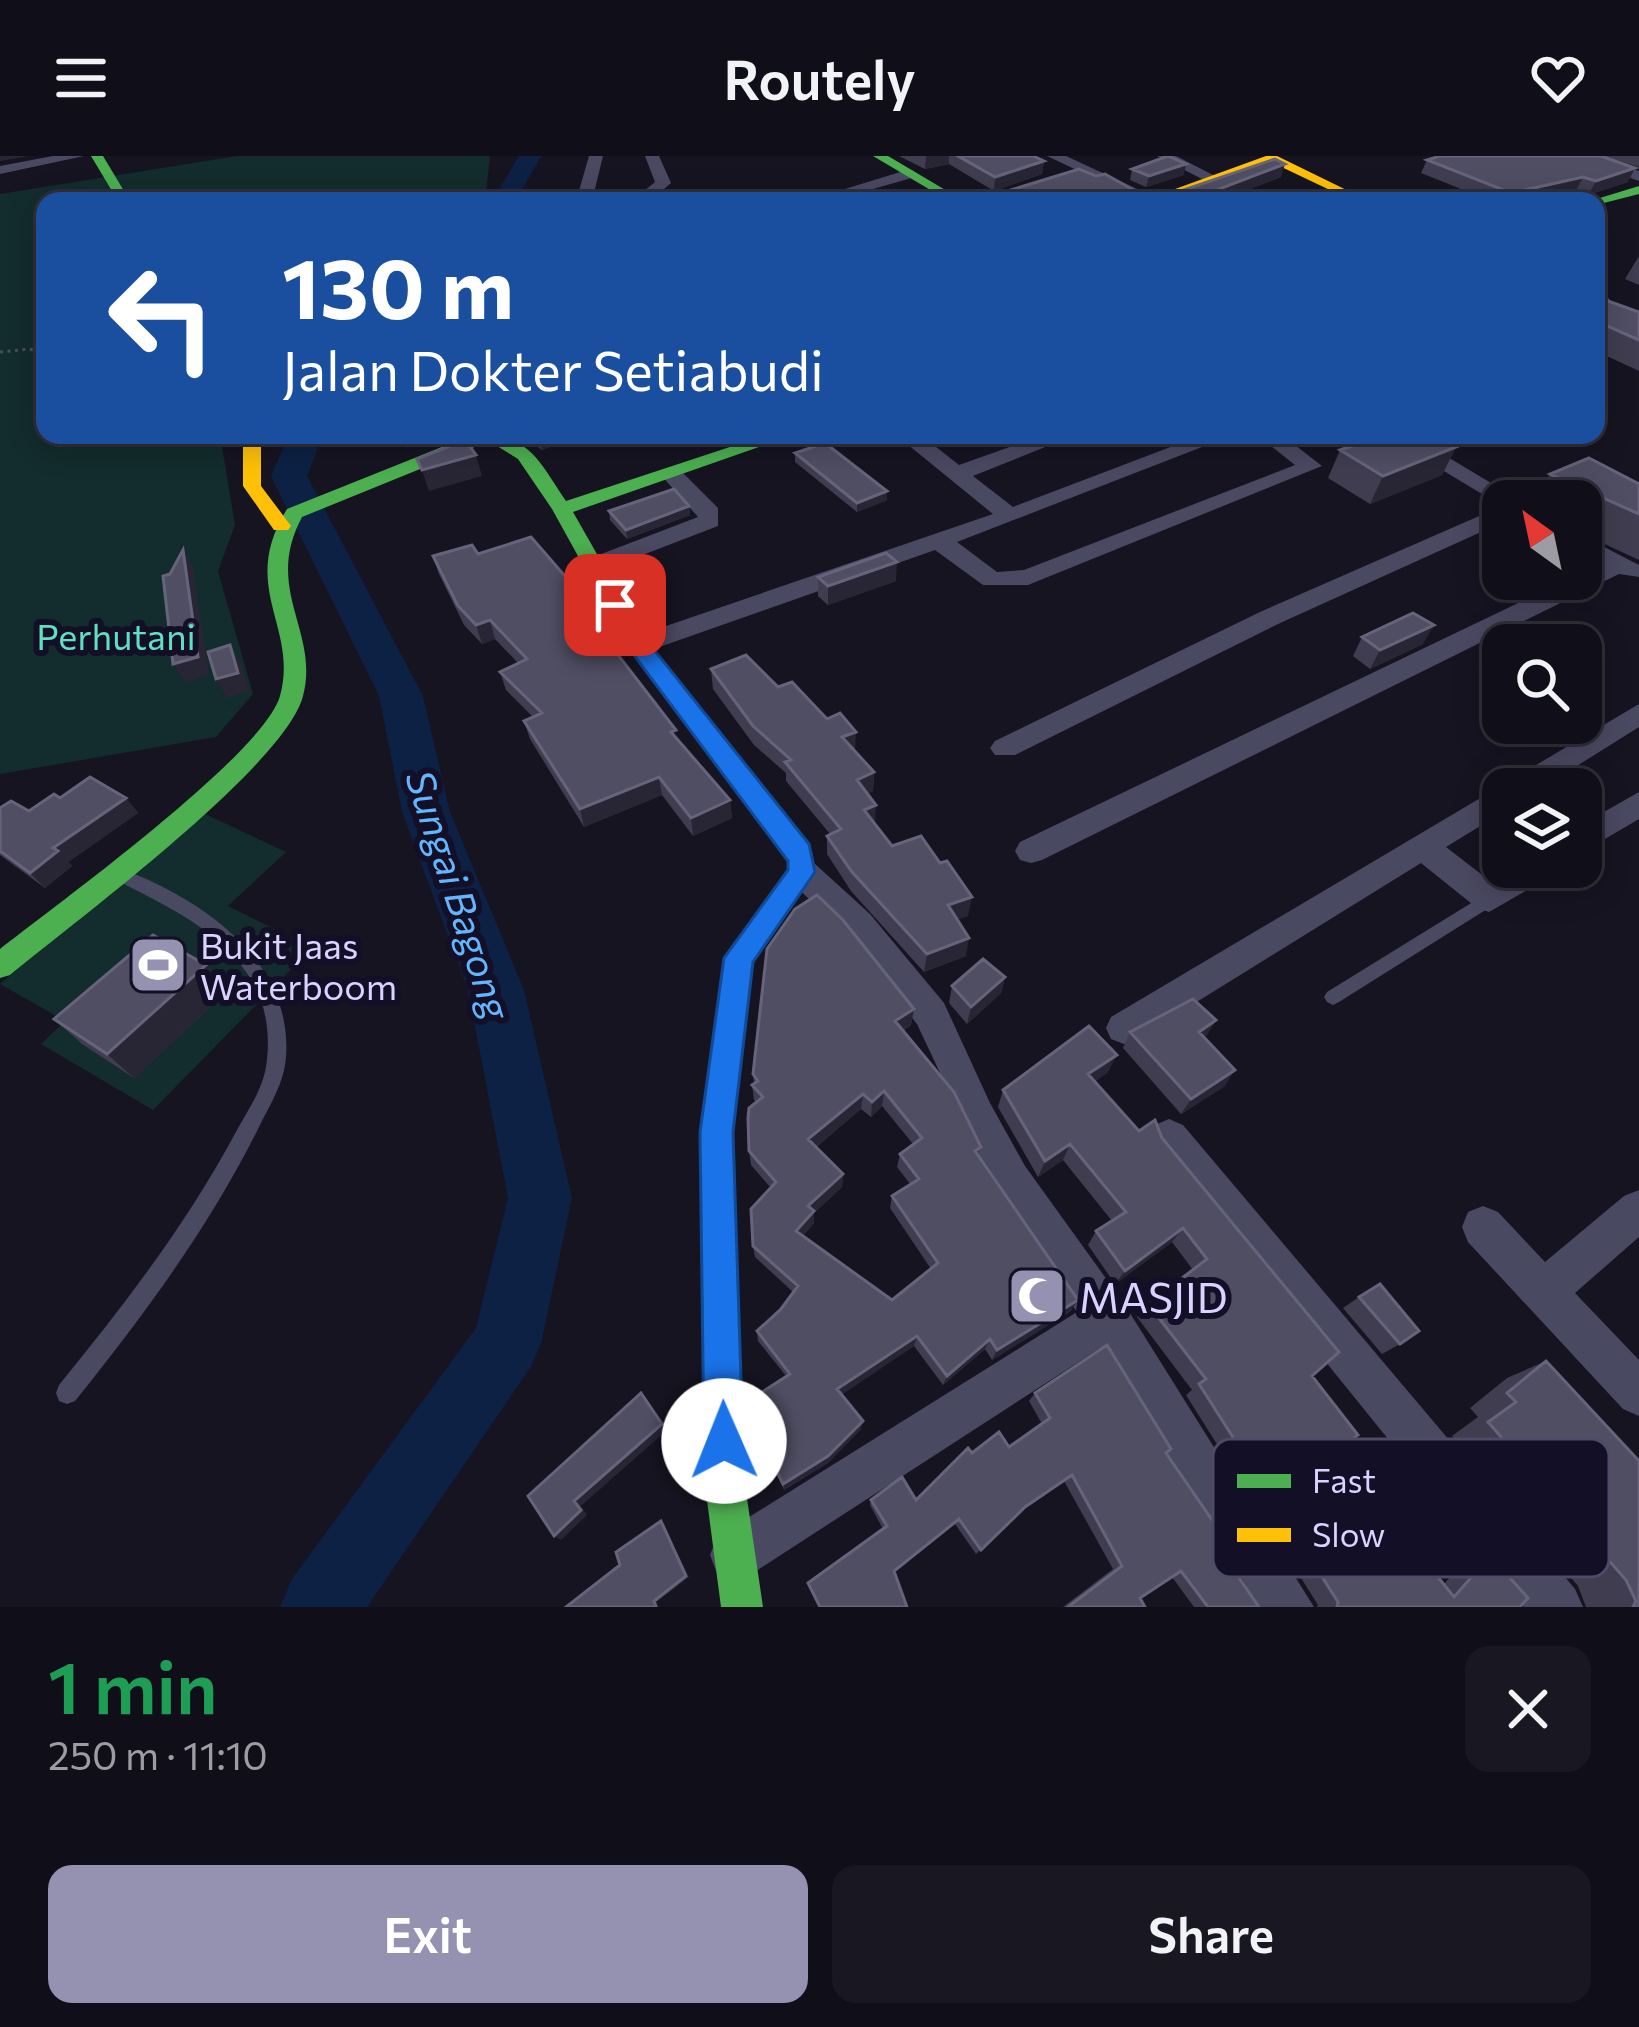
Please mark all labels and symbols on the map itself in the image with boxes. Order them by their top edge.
north arrow [1482,480,1602,600]
pin [564,554,666,656]
park label: Perhutani [36,613,196,657]
water label: Sungai Bagong [397,763,523,1026]
place label: Bukit Jaas Waterboom [200,922,397,1007]
sports icon: Bukit Jaas Waterboom [127,934,189,996]
mosque icon: MASJID [1006,1265,1068,1327]
place label: MASJID [1079,1270,1228,1322]
position arrow [661,1378,787,1504]
legend [1213,1439,1609,1577]
text: Fast [1312,1459,1376,1500]
text: Slow [1312,1513,1385,1554]

